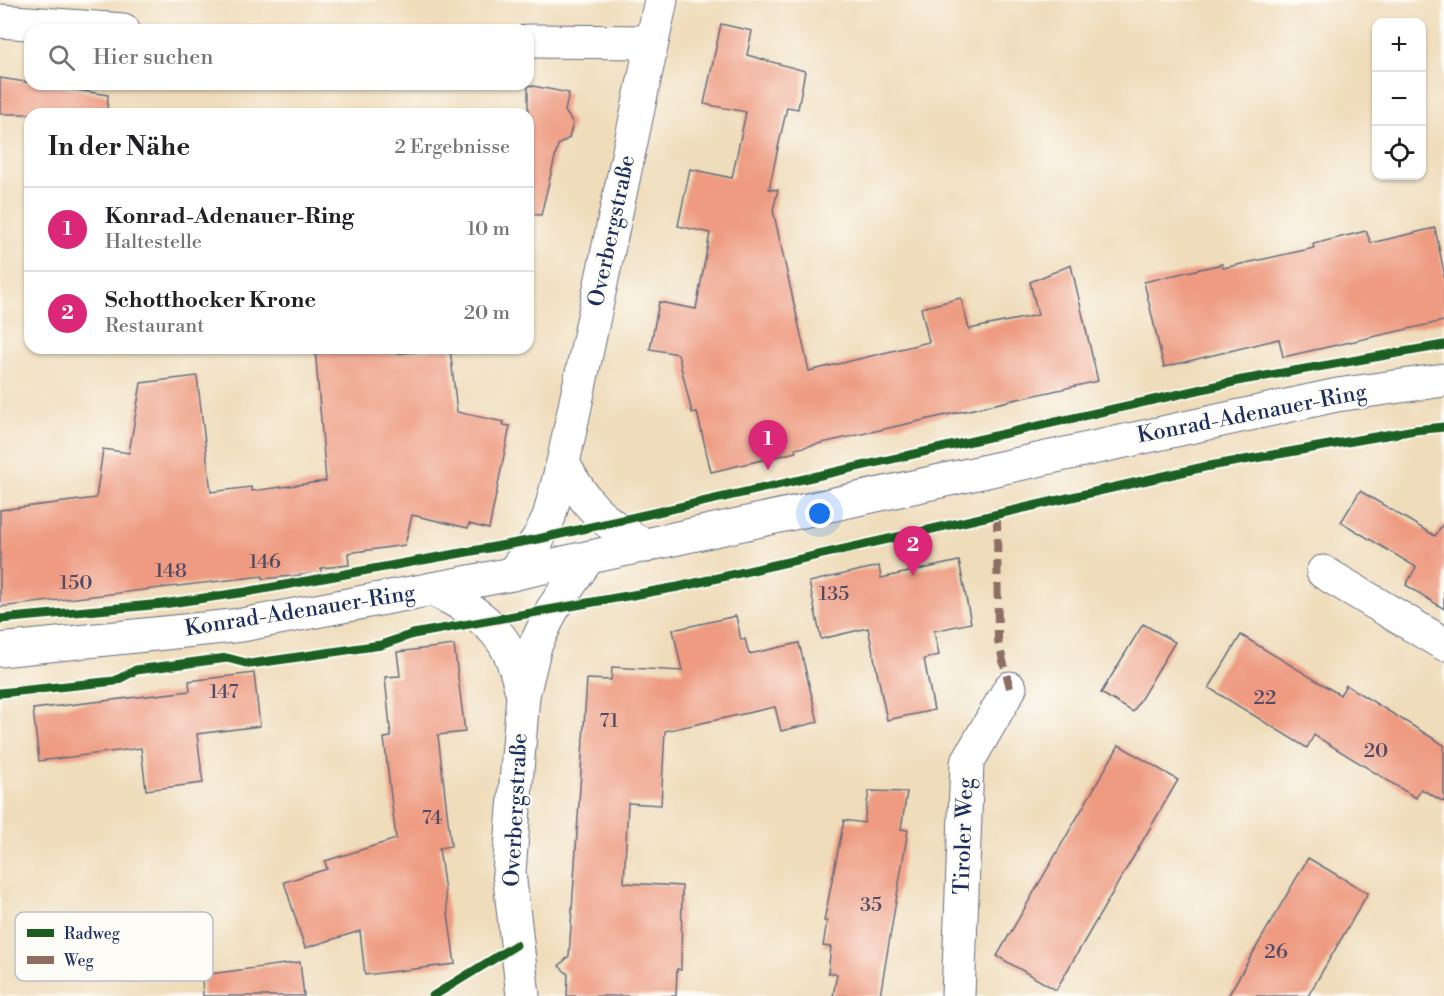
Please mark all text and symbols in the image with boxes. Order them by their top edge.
map controls [1372,18,1426,180]
button: + [1372,18,1426,72]
search box [24,24,534,90]
icon: search [45,41,78,74]
text: Hier suchen [93,44,213,71]
button: − [1372,72,1426,126]
button: locate [1372,126,1426,180]
text: In der Nähe [48,131,190,163]
text: 2 Ergebnisse [394,135,510,160]
street label: Overbergstraße [583,153,641,309]
text: Konrad-Adenauer-Ring [105,203,354,230]
text: 1 [63,217,72,242]
text: 10 m [467,217,510,242]
text: Haltestelle [105,230,202,255]
text: Schotthocker Krone [105,287,316,314]
text: 2 [61,301,74,326]
text: 20 m [464,301,510,326]
text: Restaurant [105,314,204,339]
street label: Konrad-Adenauer-Ring [1135,378,1370,449]
pin: 1 [748,420,788,470]
your location [805,499,834,528]
pin: 2 [894,526,932,576]
house number: 146 [249,550,281,575]
house number: 148 [155,559,187,584]
house number: 150 [60,571,92,596]
street label: Konrad-Adenauer-Ring [183,579,418,643]
house number: 135 [819,582,849,607]
house number: 147 [210,680,239,705]
house number: 22 [1254,686,1276,711]
house number: 71 [599,709,619,734]
street label: Overbergstraße [498,732,534,888]
house number: 20 [1364,739,1388,764]
street label: Tiroler Weg [948,777,980,895]
house number: 74 [422,806,443,831]
house number: 35 [860,893,882,918]
legend [15,912,213,981]
text: Radweg [64,924,121,944]
house number: 26 [1264,940,1288,965]
text: Weg [63,951,95,971]

